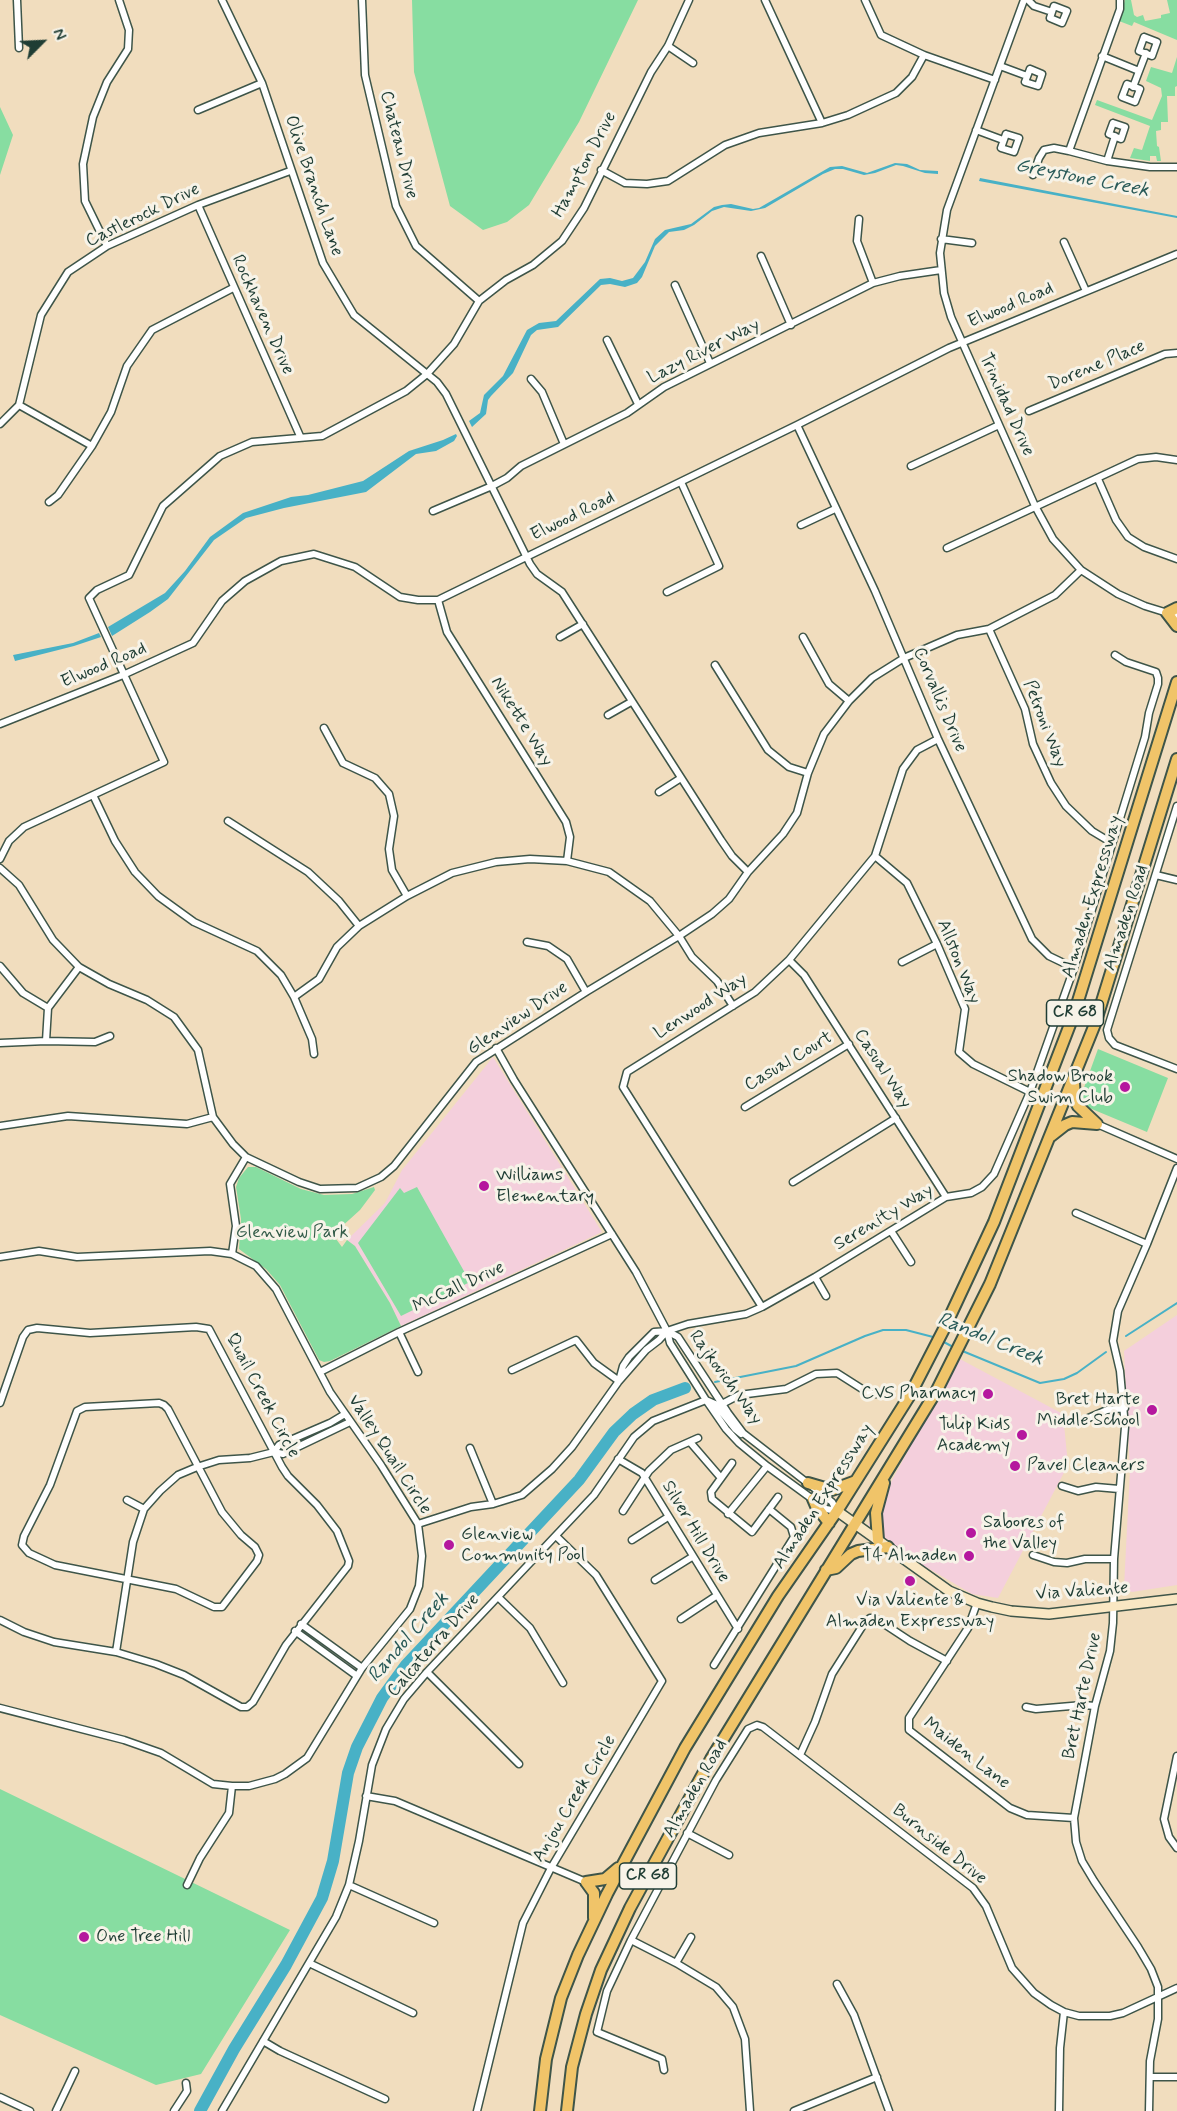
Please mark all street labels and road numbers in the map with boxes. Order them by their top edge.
street label: Chateau Drive [374,89,422,201]
street label: Hampton Drive [548,108,622,222]
street label: Olive Branch Lane [279,113,347,259]
street label: Castlerock Drive [82,179,204,253]
street label: Rockhaven Drive [226,252,298,378]
street label: Elwood Road [965,278,1057,334]
street label: Lazy River Way [644,315,764,389]
street label: Dorene Place [1046,336,1148,396]
street label: Trinidad Drive [974,350,1038,460]
street label: Elwood Road [527,487,619,547]
street label: Elwood Road [58,638,150,694]
street label: Corvallis Drive [907,644,971,756]
street label: Nikette Way [485,673,557,771]
street label: Petroni Way [1018,677,1070,771]
street label: Almaden Expressway [1058,813,1128,981]
street label: Almaden Road [1100,862,1154,974]
street label: Allston Way [931,917,985,1007]
street label: Lenwood Way [651,969,751,1045]
street label: Glenview Drive [464,977,572,1061]
road number: CR G8 [1046,1000,1104,1026]
street label: Casual Way [848,1025,916,1113]
street label: Casual Court [741,1027,837,1097]
street label: Serenity Way [830,1180,938,1256]
street label: McCall Drive [410,1257,508,1319]
street label: Rajkovich Way [684,1327,766,1429]
street label: Quail Creek Circle [220,1330,304,1462]
street label: Valley Quail Circle [342,1391,436,1519]
street label: Almaden Expressway [769,1420,879,1574]
street label: Silver Hill Drive [656,1477,734,1587]
street label: Via Valiente [1035,1578,1129,1606]
street label: Calcaterra Drive [383,1590,485,1702]
street label: Bret Harte Drive [1059,1631,1107,1761]
street label: Maiden Lane [918,1713,1014,1795]
street label: Anjou Creek Circle [529,1732,621,1866]
street label: Almaden Road [659,1736,733,1842]
street label: Burnside Drive [887,1800,991,1890]
road number: CR G8 [620,1863,676,1889]

